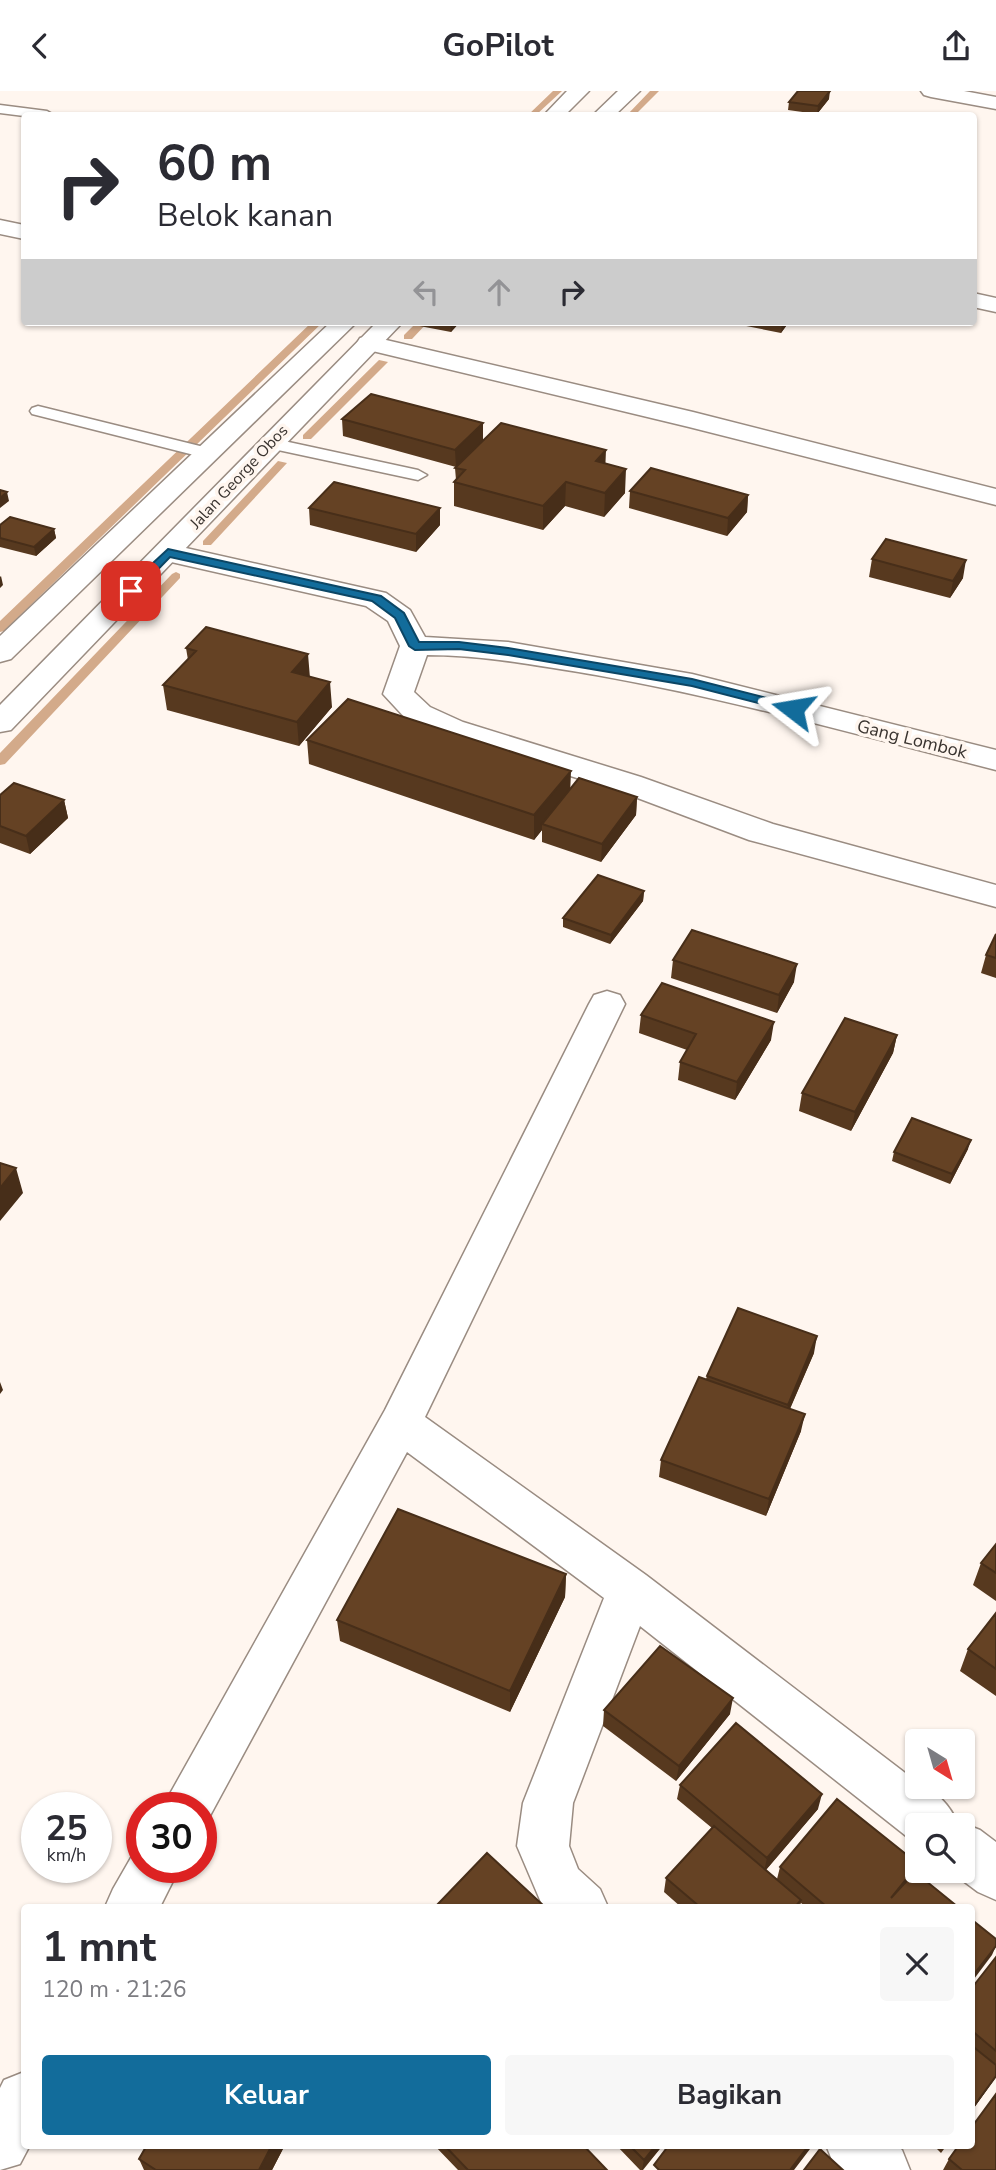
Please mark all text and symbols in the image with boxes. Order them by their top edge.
text: GoPilot [442,24,554,67]
icon: back [21,27,59,65]
icon: share [937,27,975,65]
text: 60 m [157,130,272,197]
icon: right [42,140,133,231]
text: Belok kanan [157,194,333,237]
icon: left [407,273,445,311]
icon: ahead [480,273,518,311]
icon: right [553,273,591,311]
street label: Jalan George Obos [184,420,293,535]
pin [101,561,161,621]
icon: arrive [112,572,150,610]
position arrow [756,672,830,746]
street label: Gang Lombok [854,714,971,765]
north arrow [905,1729,975,1799]
map controls [905,1729,975,1883]
speed limit sign: 30 [126,1792,217,1883]
text: 25 [45,1805,88,1852]
button: search [905,1813,975,1883]
text: km/h [47,1843,86,1867]
text: 1 mnt [42,1919,156,1976]
button: close [880,1927,954,2001]
text: 120 m · 21:26 [42,1974,187,2005]
button: Keluar [42,2055,491,2135]
button: Bagikan [505,2055,954,2135]

